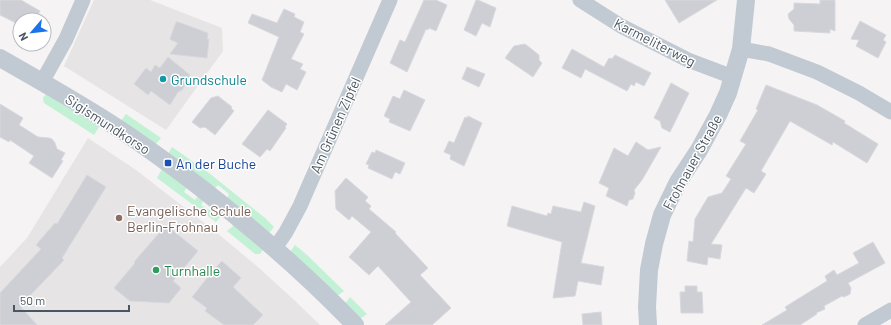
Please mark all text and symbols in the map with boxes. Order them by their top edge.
north arrow [12,12,52,52]
street label: Karmeliterweg [611,14,699,70]
text: N [15,31,30,43]
place label: Grundschule [171,71,247,88]
marker: Grundschule [158,74,168,84]
street label: Am Grünen Zipfel [306,74,364,176]
street label: Sigismundkorso [62,90,154,158]
street label: Frohnauer Straße [659,111,725,213]
place label: An der Buche [176,155,256,172]
marker: An der Buche [163,158,173,168]
place label: Evangelische Schule Berlin-Frohnau [127,202,251,235]
marker: Evangelische Schule Berlin-Frohnau [114,213,124,223]
place label: Turnhalle [164,262,220,279]
marker: Turnhalle [151,265,161,275]
scale bar [14,287,129,313]
text: 50 m [20,293,45,307]

